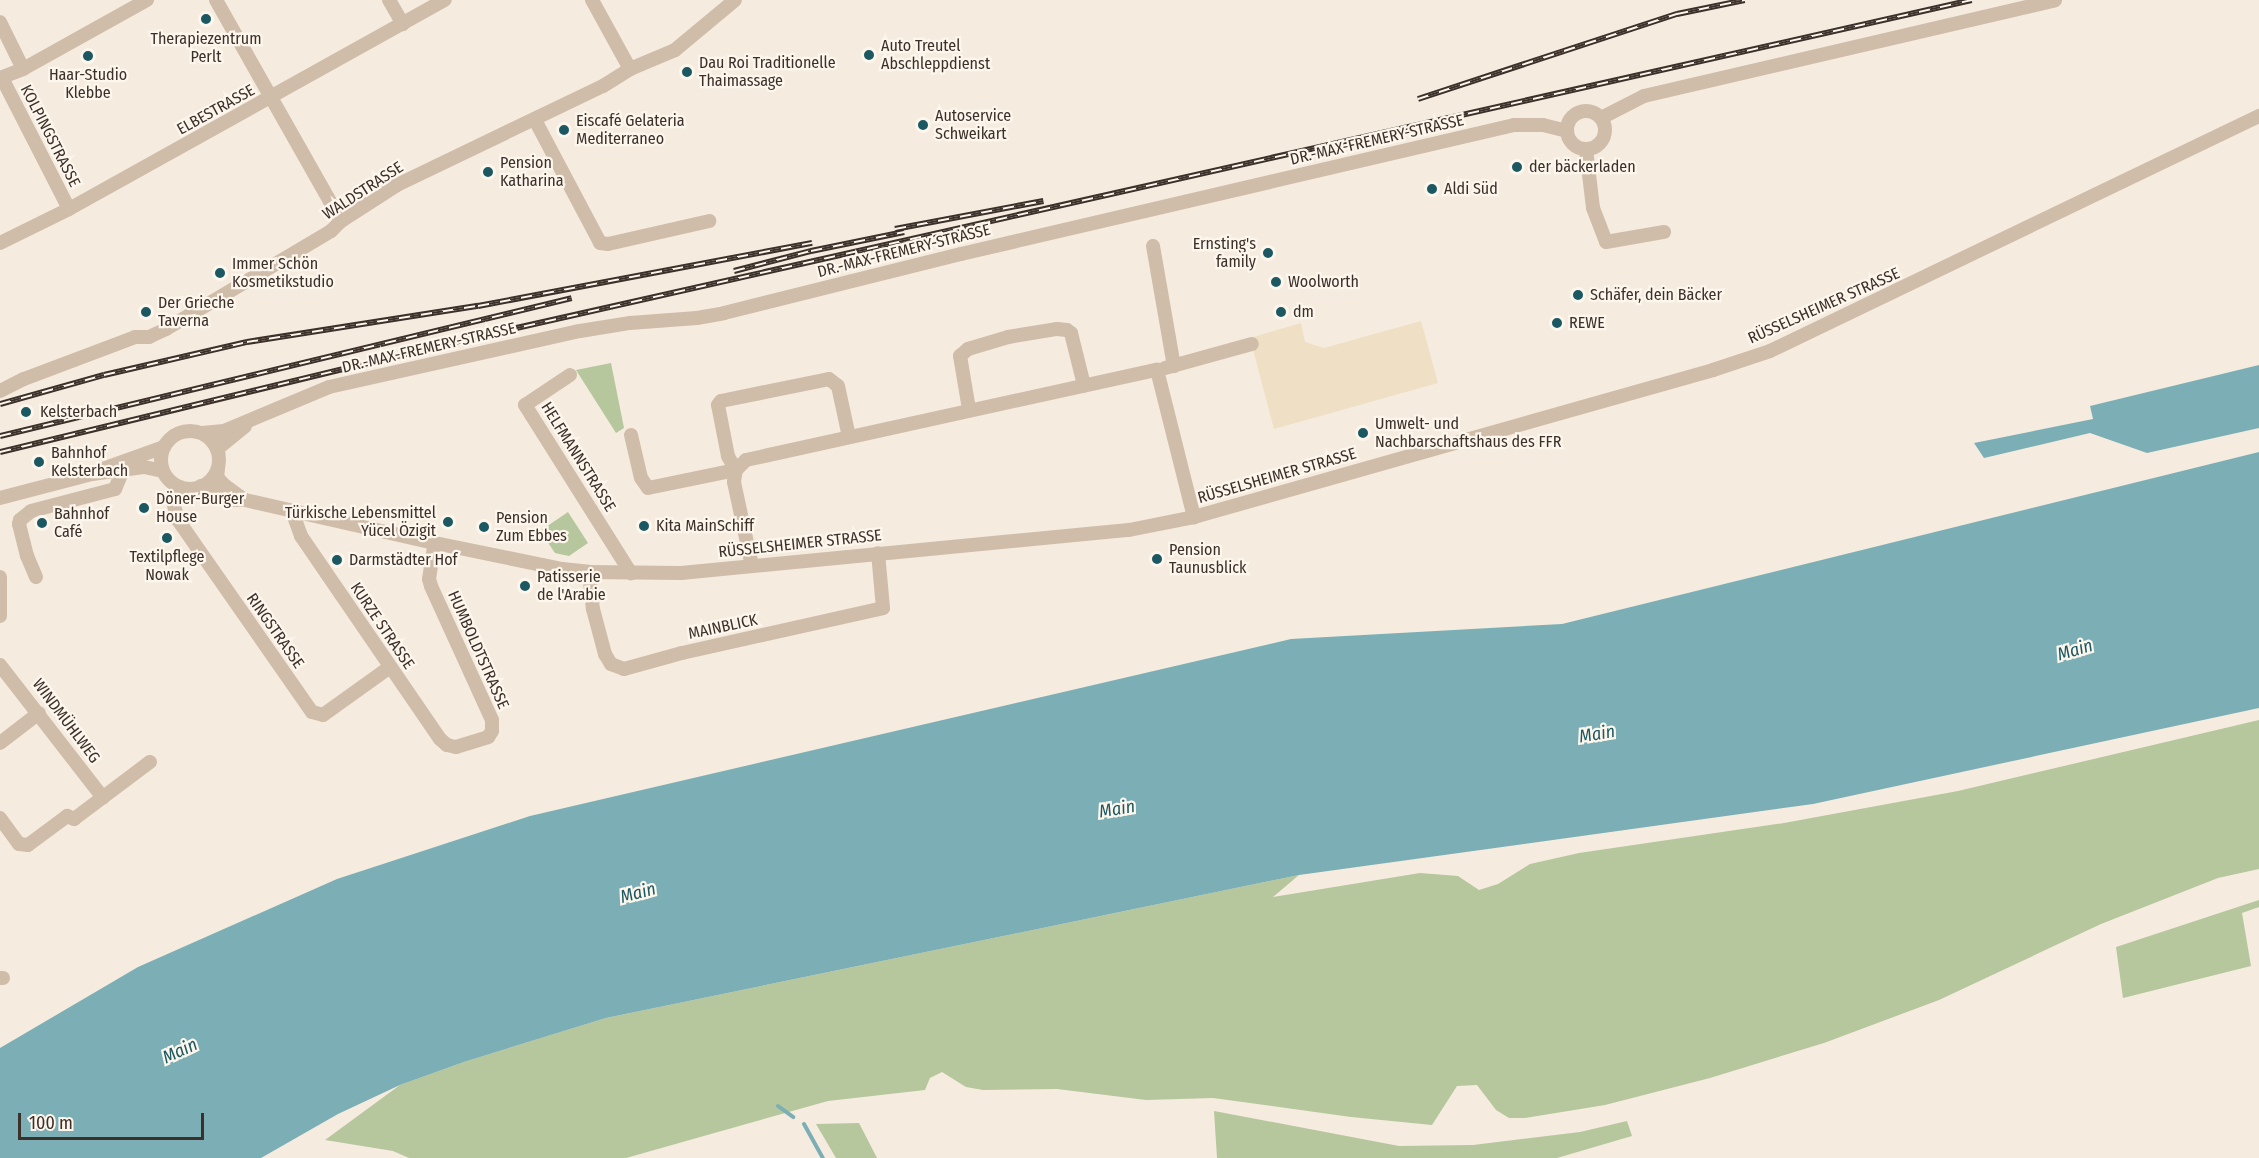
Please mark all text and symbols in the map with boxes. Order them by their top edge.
marker: Therapiezentrum Perlt [197,10,215,28]
place label: Therapiezentrum Perlt [150,29,262,67]
place label: Auto Treutel Abschleppdienst [881,36,990,74]
marker: Auto Treutel Abschleppdienst [862,48,876,62]
marker: Haar-Studio Klebbe [81,49,95,63]
place label: Dau Roi Traditionelle Thaimassage [699,53,836,91]
place label: Haar-Studio Klebbe [49,65,127,103]
marker: Dau Roi Traditionelle Thaimassage [680,65,694,79]
street label: ELBESTRASSE [174,81,258,139]
street label: KOLPINGSTRASSE [16,82,84,190]
place label: Autoservice Schweikart [935,106,1011,144]
place label: Eiscafé Gelateria Mediterraneo [576,111,685,149]
street label: DR.-MAX-FREMERY-STRASSE [1288,111,1466,169]
marker: Autoservice Schweikart [916,118,930,132]
marker: Eiscafé Gelateria Mediterraneo [557,123,571,137]
place label: Pension Katharina [500,153,564,191]
place label: der bäckerladen [1529,157,1636,177]
street label: WALDSTRASSE [319,158,407,224]
marker: der bäckerladen [1510,160,1524,174]
marker: Pension Katharina [481,165,495,179]
place label: Aldi Süd [1444,179,1498,199]
marker: Aldi Süd [1425,182,1439,196]
street label: DR.-MAX-FREMERY-STRASSE [816,220,992,282]
place label: Ernsting's family [1193,234,1256,272]
marker: Ernsting's family [1261,246,1275,260]
place label: Immer Schön Kosmetikstudio [232,254,334,292]
street label: RÜSSELSHEIMER STRASSE [1745,264,1903,348]
marker: Immer Schön Kosmetikstudio [213,266,227,280]
place label: Woolworth [1288,272,1359,292]
marker: Woolworth [1269,275,1283,289]
place label: Schäfer, dein Bäcker [1590,285,1722,305]
marker: Schäfer, dein Bäcker [1571,288,1585,302]
place label: Der Grieche Taverna [158,293,234,331]
place label: dm [1293,302,1314,322]
marker: Der Grieche Taverna [139,305,153,319]
marker: dm [1274,305,1288,319]
place label: REWE [1569,313,1605,333]
marker: REWE [1550,316,1564,330]
street label: DR.-MAX-FREMERY-STRASSE [340,319,518,377]
street label: HELFMANNSTRASSE [537,399,619,515]
place label: Kelsterbach [40,402,117,422]
marker: Kelsterbach [17,403,35,421]
place label: Umwelt- und Nachbarschaftshaus des FFR [1375,414,1561,452]
marker: Umwelt- und Nachbarschaftshaus des FFR [1356,426,1370,440]
place label: Bahnhof Kelsterbach [51,443,128,481]
street label: RÜSSELSHEIMER STRASSE [1196,444,1358,508]
marker: Bahnhof Kelsterbach [32,455,46,469]
place label: Döner-Burger House [156,489,244,527]
marker: Döner-Burger House [137,501,151,515]
place label: Türkische Lebensmittel Yücel Özigit [285,503,436,541]
place label: Bahnhof Café [54,504,109,542]
place label: Pension Zum Ebbes [496,508,567,546]
marker: Türkische Lebensmittel Yücel Özigit [441,515,455,529]
marker: Bahnhof Café [35,516,49,530]
place label: Kita MainSchiff [656,516,754,536]
marker: Kita MainSchiff [637,519,651,533]
marker: Pension Zum Ebbes [477,520,491,534]
street label: RÜSSELSHEIMER STRASSE [717,526,883,562]
marker: Textilpflege Nowak [160,531,174,545]
place label: Pension Taunusblick [1169,540,1247,578]
place label: Textilpflege Nowak [129,547,205,585]
place label: Darmstädter Hof [349,550,457,570]
marker: Pension Taunusblick [1150,552,1164,566]
marker: Darmstädter Hof [330,553,344,567]
place label: Patisserie de l'Arabie [537,567,606,605]
street label: KURZE STRASSE [346,579,418,673]
marker: Patisserie de l'Arabie [518,579,532,593]
street label: HUMBOLDTSTRASSE [443,588,513,712]
street label: RINGSTRASSE [242,590,308,672]
street label: MAINBLICK [687,610,759,644]
water label: Main [2055,635,2095,665]
street label: WINDMÜHLWEG [28,675,104,767]
water label: Main [1578,721,1616,747]
water label: Main [1098,796,1136,822]
water label: Main [618,878,658,908]
water label: Main [159,1034,201,1068]
scale bar [21,1101,207,1139]
text: 100 m [29,1112,73,1134]

